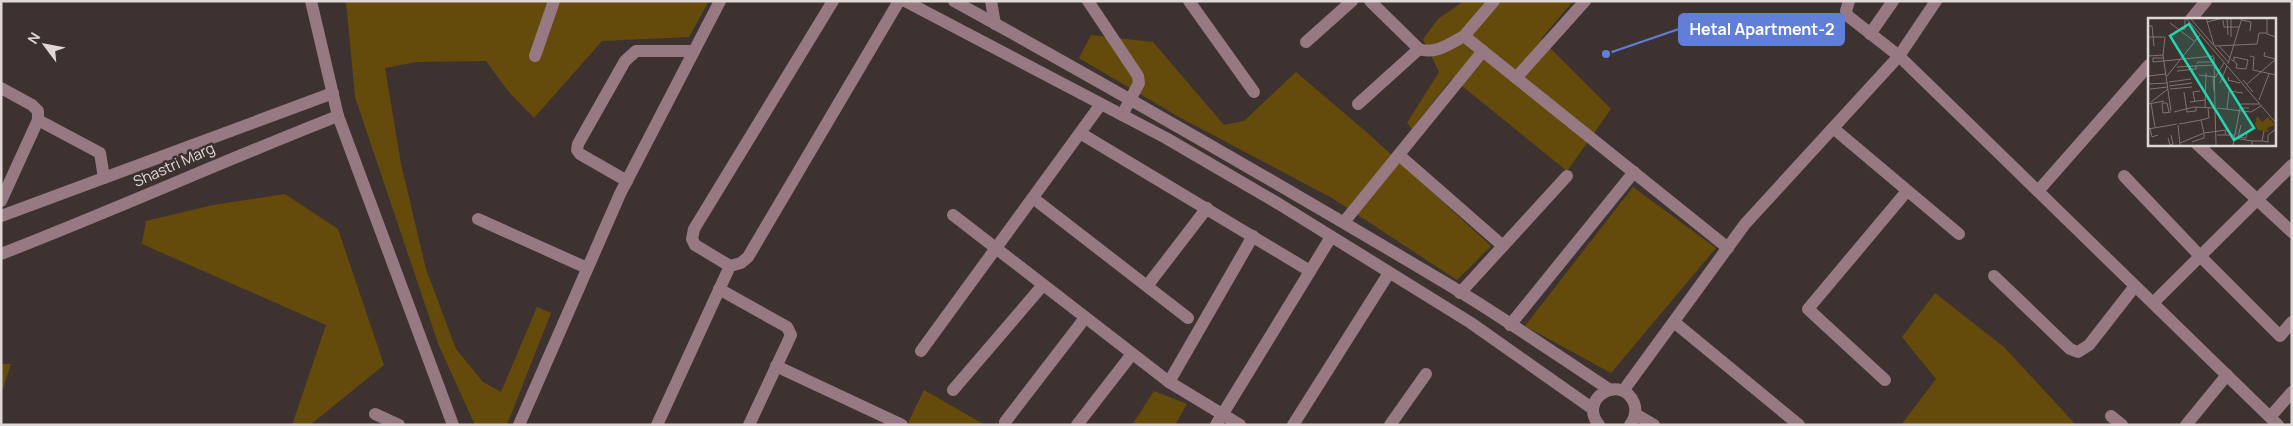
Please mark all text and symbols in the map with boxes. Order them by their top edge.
callout: Hetal Apartment-2 [1679,14,1844,45]
text: Hetal Apartment-2 [1690,18,1834,40]
inset map [2148,18,2276,145]
north arrow [20,20,70,70]
text: N [23,29,44,47]
street label: Shastri Marg [130,137,218,192]

